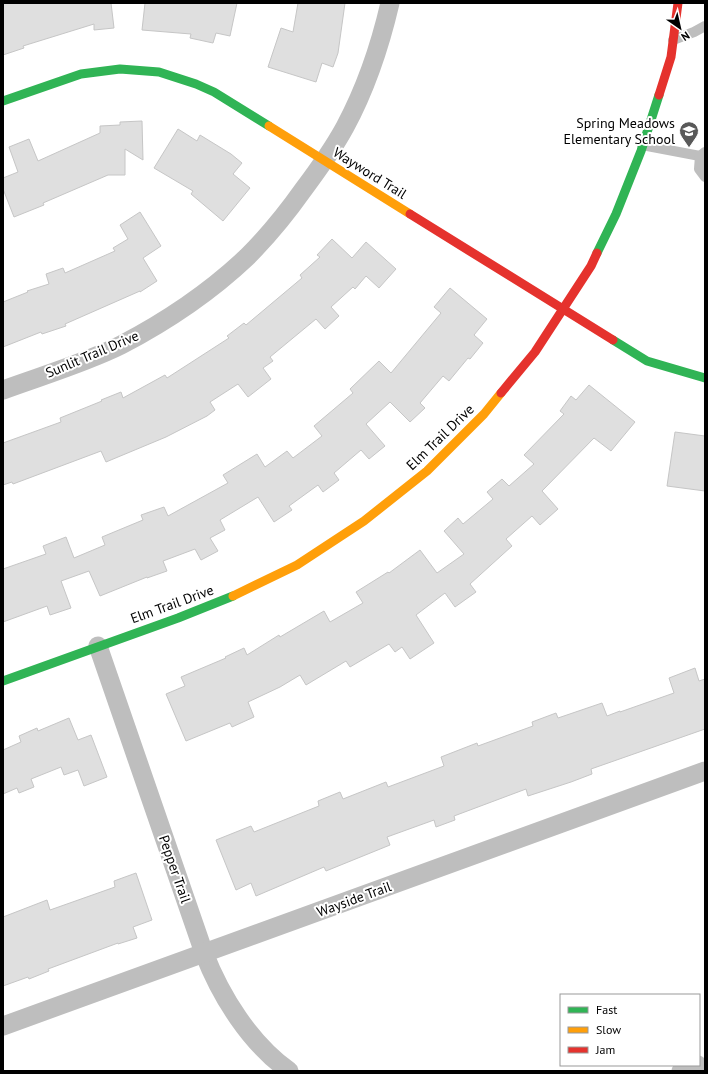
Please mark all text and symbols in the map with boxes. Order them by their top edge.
north arrow [660,8,700,48]
text: N [679,28,693,44]
place label: Spring Meadows Elementary School [563,114,675,148]
school or university icon: Spring Meadows Elementary School [678,120,700,148]
street label: Wayword Trail [330,143,410,203]
street label: Sunlit Trail Drive [43,326,141,382]
street label: Elm Trail Drive [402,400,478,474]
street label: Elm Trail Drive [128,581,216,627]
street label: Pepper Trail [155,833,195,905]
street label: Wayside Trail [314,877,394,921]
legend [560,994,700,1066]
text: Fast [596,1002,617,1017]
text: Slow [596,1022,621,1037]
text: Jam [595,1042,615,1057]

